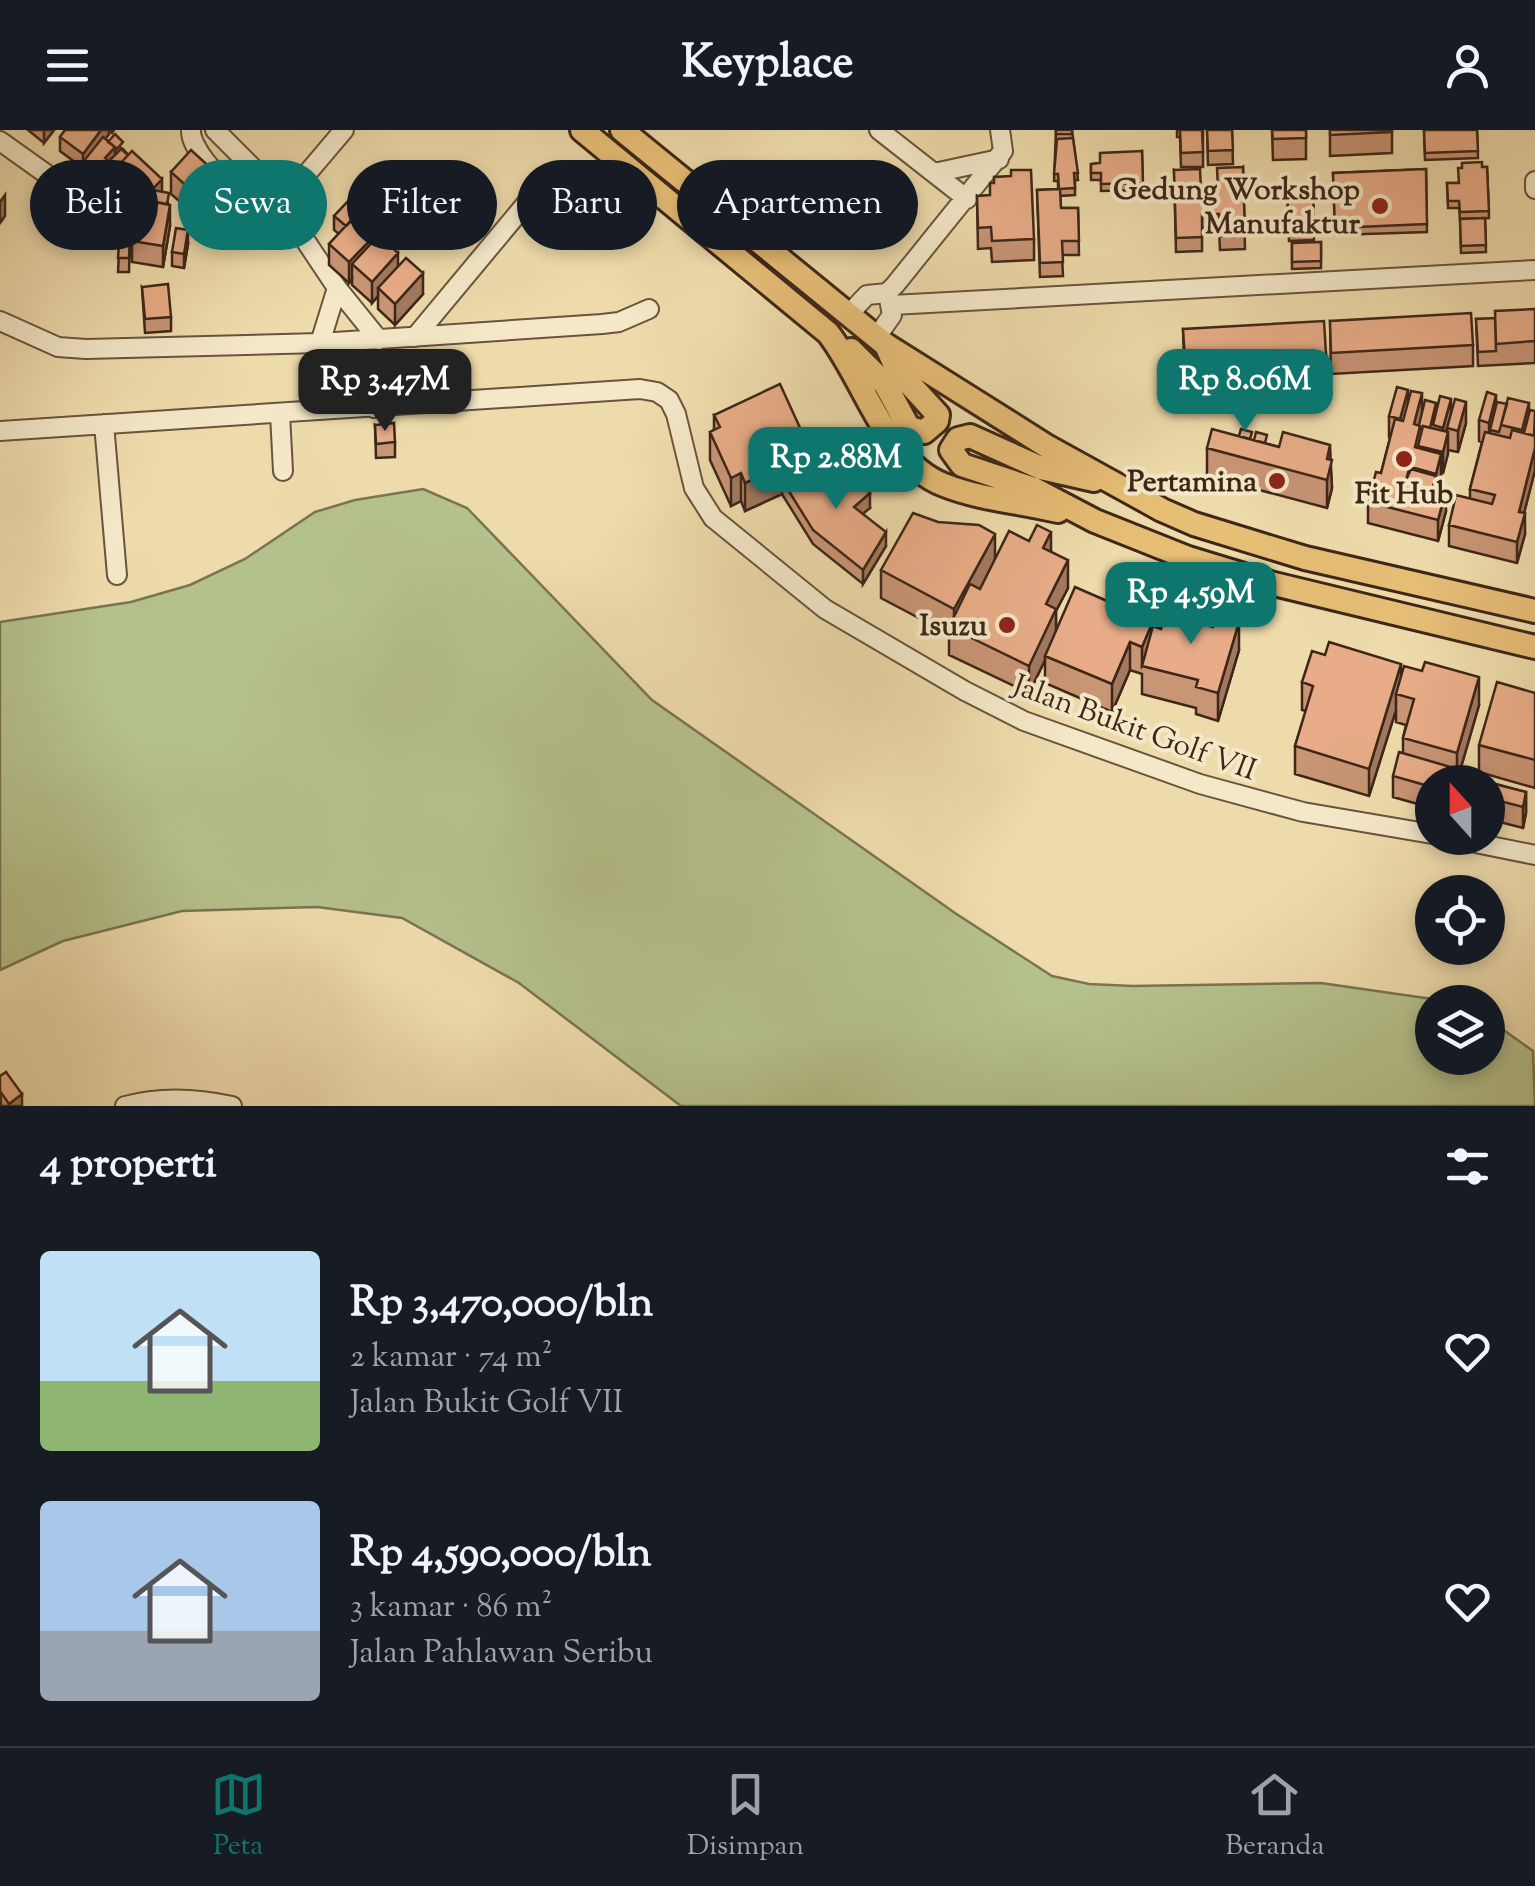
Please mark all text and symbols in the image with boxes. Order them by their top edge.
text: Keyplace [681,33,854,98]
icon: menu [40,38,95,93]
icon: person [1440,38,1495,93]
chip: Beli [30,160,158,250]
chip: Sewa [178,160,327,250]
chip: Filter [347,160,497,250]
chip: Baru [517,160,657,250]
chip: Apartemen [677,160,918,250]
place label: Gedung Workshop Manufaktur [1113,170,1361,247]
marker: Gedung Workshop Manufaktur [1369,195,1391,217]
pin: Rp 3.47M [282,349,488,434]
pin: Rp 8.06M [1142,349,1348,434]
text: Rp 3.47M [320,358,450,404]
text: Rp 8.06M [1179,358,1311,404]
pin: Rp 2.88M [733,427,939,512]
text: Rp 2.88M [770,436,902,482]
marker: Fit Hub [1393,448,1415,470]
place label: Pertamina [1127,462,1257,505]
marker: Pertamina [1266,470,1288,492]
place label: Fit Hub [1355,474,1453,517]
pin: Rp 4.59M [1088,562,1294,647]
text: Rp 4.59M [1127,571,1255,617]
place label: Isuzu [919,606,988,649]
marker: Isuzu [996,614,1018,636]
street label: Jalan Bukit Golf VII [1005,665,1262,793]
north arrow [1415,765,1505,855]
map controls [1415,765,1505,1075]
button: locate [1415,875,1505,965]
button: layers [1415,985,1505,1075]
text: 4 properti [40,1136,217,1196]
icon: filters [1440,1139,1495,1194]
text: Rp 3,470,000/bln [350,1275,653,1335]
icon: home [120,1291,240,1411]
icon: heart [1440,1324,1495,1379]
text: 2 kamar · 74 m² [350,1335,553,1381]
text: Jalan Bukit Golf VII [350,1381,623,1427]
text: Rp 4,590,000/bln [350,1525,652,1585]
icon: home [120,1541,240,1661]
icon: heart [1440,1574,1495,1629]
text: 3 kamar · 86 m² [350,1585,552,1631]
text: Jalan Pahlawan Seribu [350,1631,653,1677]
tab: Peta [211,1767,266,1867]
tab: Disimpan [687,1767,804,1867]
tab: Beranda [1225,1767,1324,1867]

